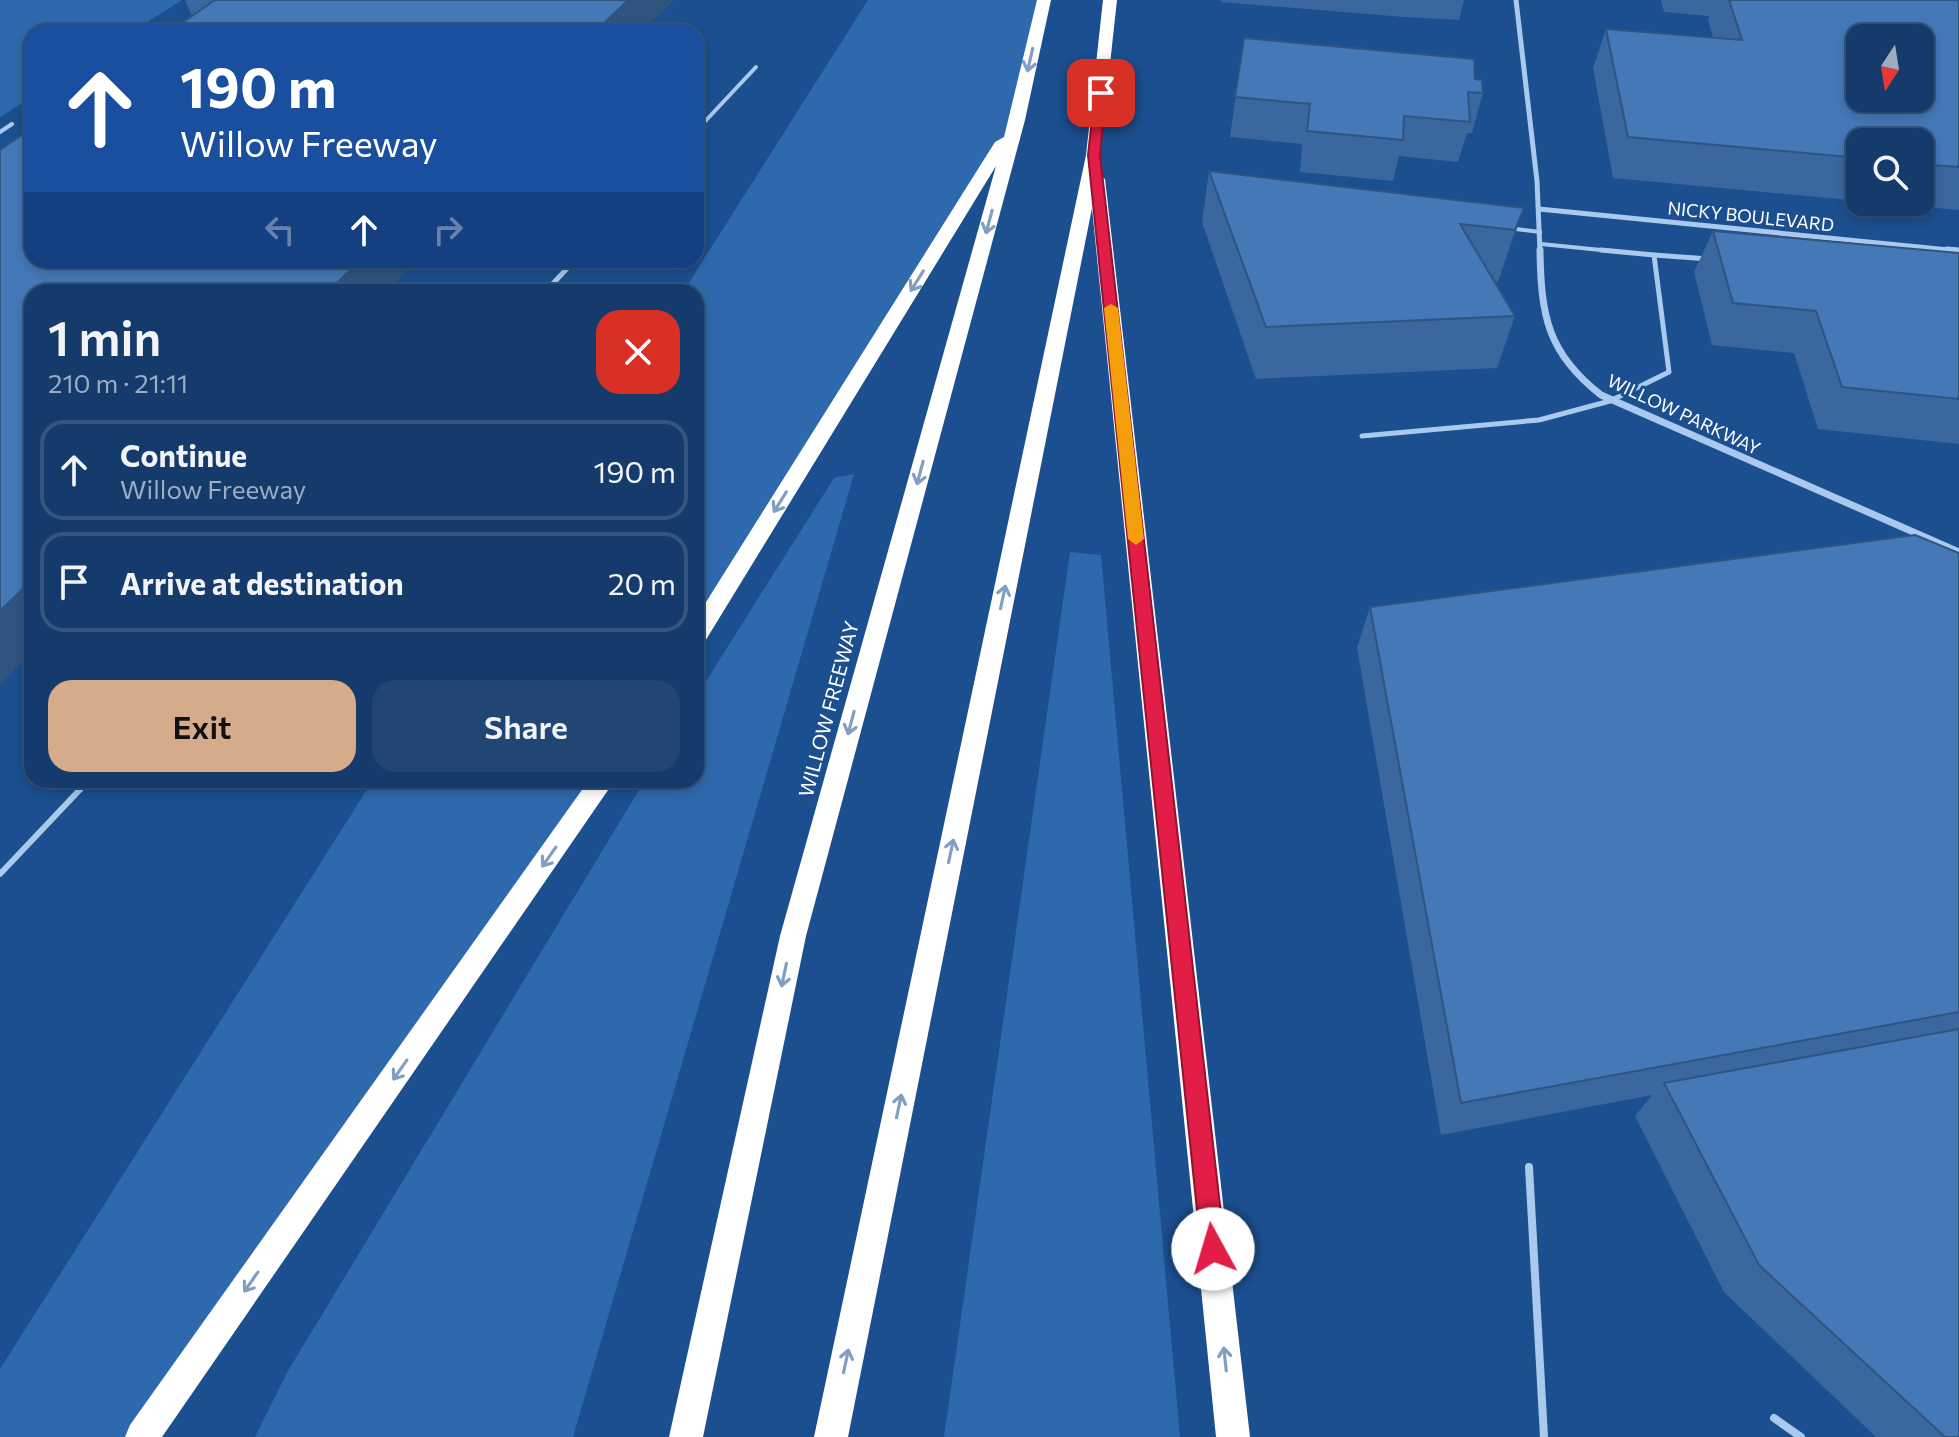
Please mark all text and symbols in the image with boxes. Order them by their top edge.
north arrow [1846,24,1934,112]
map controls [1846,24,1934,216]
one-way arrow [1022,47,1037,72]
text: 190 m [180,51,337,120]
icon: ahead [48,56,152,160]
pin [1067,59,1135,127]
icon: arrive [1079,71,1123,115]
text: Willow Freeway [180,120,438,164]
button: search [1846,128,1934,216]
street label: NICKY BOULEVARD [1667,196,1835,236]
icon: left [258,208,302,252]
icon: ahead [342,208,386,252]
icon: right [426,208,470,252]
one-way arrow [980,208,995,234]
one-way arrow [908,269,924,292]
text: 1 min [48,307,161,366]
button: close [596,310,680,394]
text: 210 m · 21:11 [48,367,188,398]
street label: WILLOW PARKWAY [1604,369,1764,459]
text: Continue [120,436,247,473]
icon: ahead [52,448,96,492]
text: 190 m [593,452,676,489]
one-way arrow [912,459,927,485]
text: Willow Freeway [120,473,306,504]
one-way arrow [771,490,787,513]
icon: arrive [52,560,96,604]
text: Arrive at destination [120,564,404,601]
text: 20 m [608,564,676,601]
one-way arrow [997,584,1012,610]
street label: WILLOW FREEWAY [793,618,863,800]
button: Exit [48,680,356,772]
button: Share [372,680,680,772]
one-way arrow [843,710,858,736]
one-way arrow [944,839,959,865]
one-way arrow [541,845,557,867]
one-way arrow [776,961,791,987]
one-way arrow [392,1058,408,1080]
one-way arrow [892,1094,907,1119]
position arrow [1171,1207,1255,1291]
one-way arrow [243,1271,259,1293]
one-way arrow [1217,1347,1232,1373]
one-way arrow [840,1348,855,1374]

